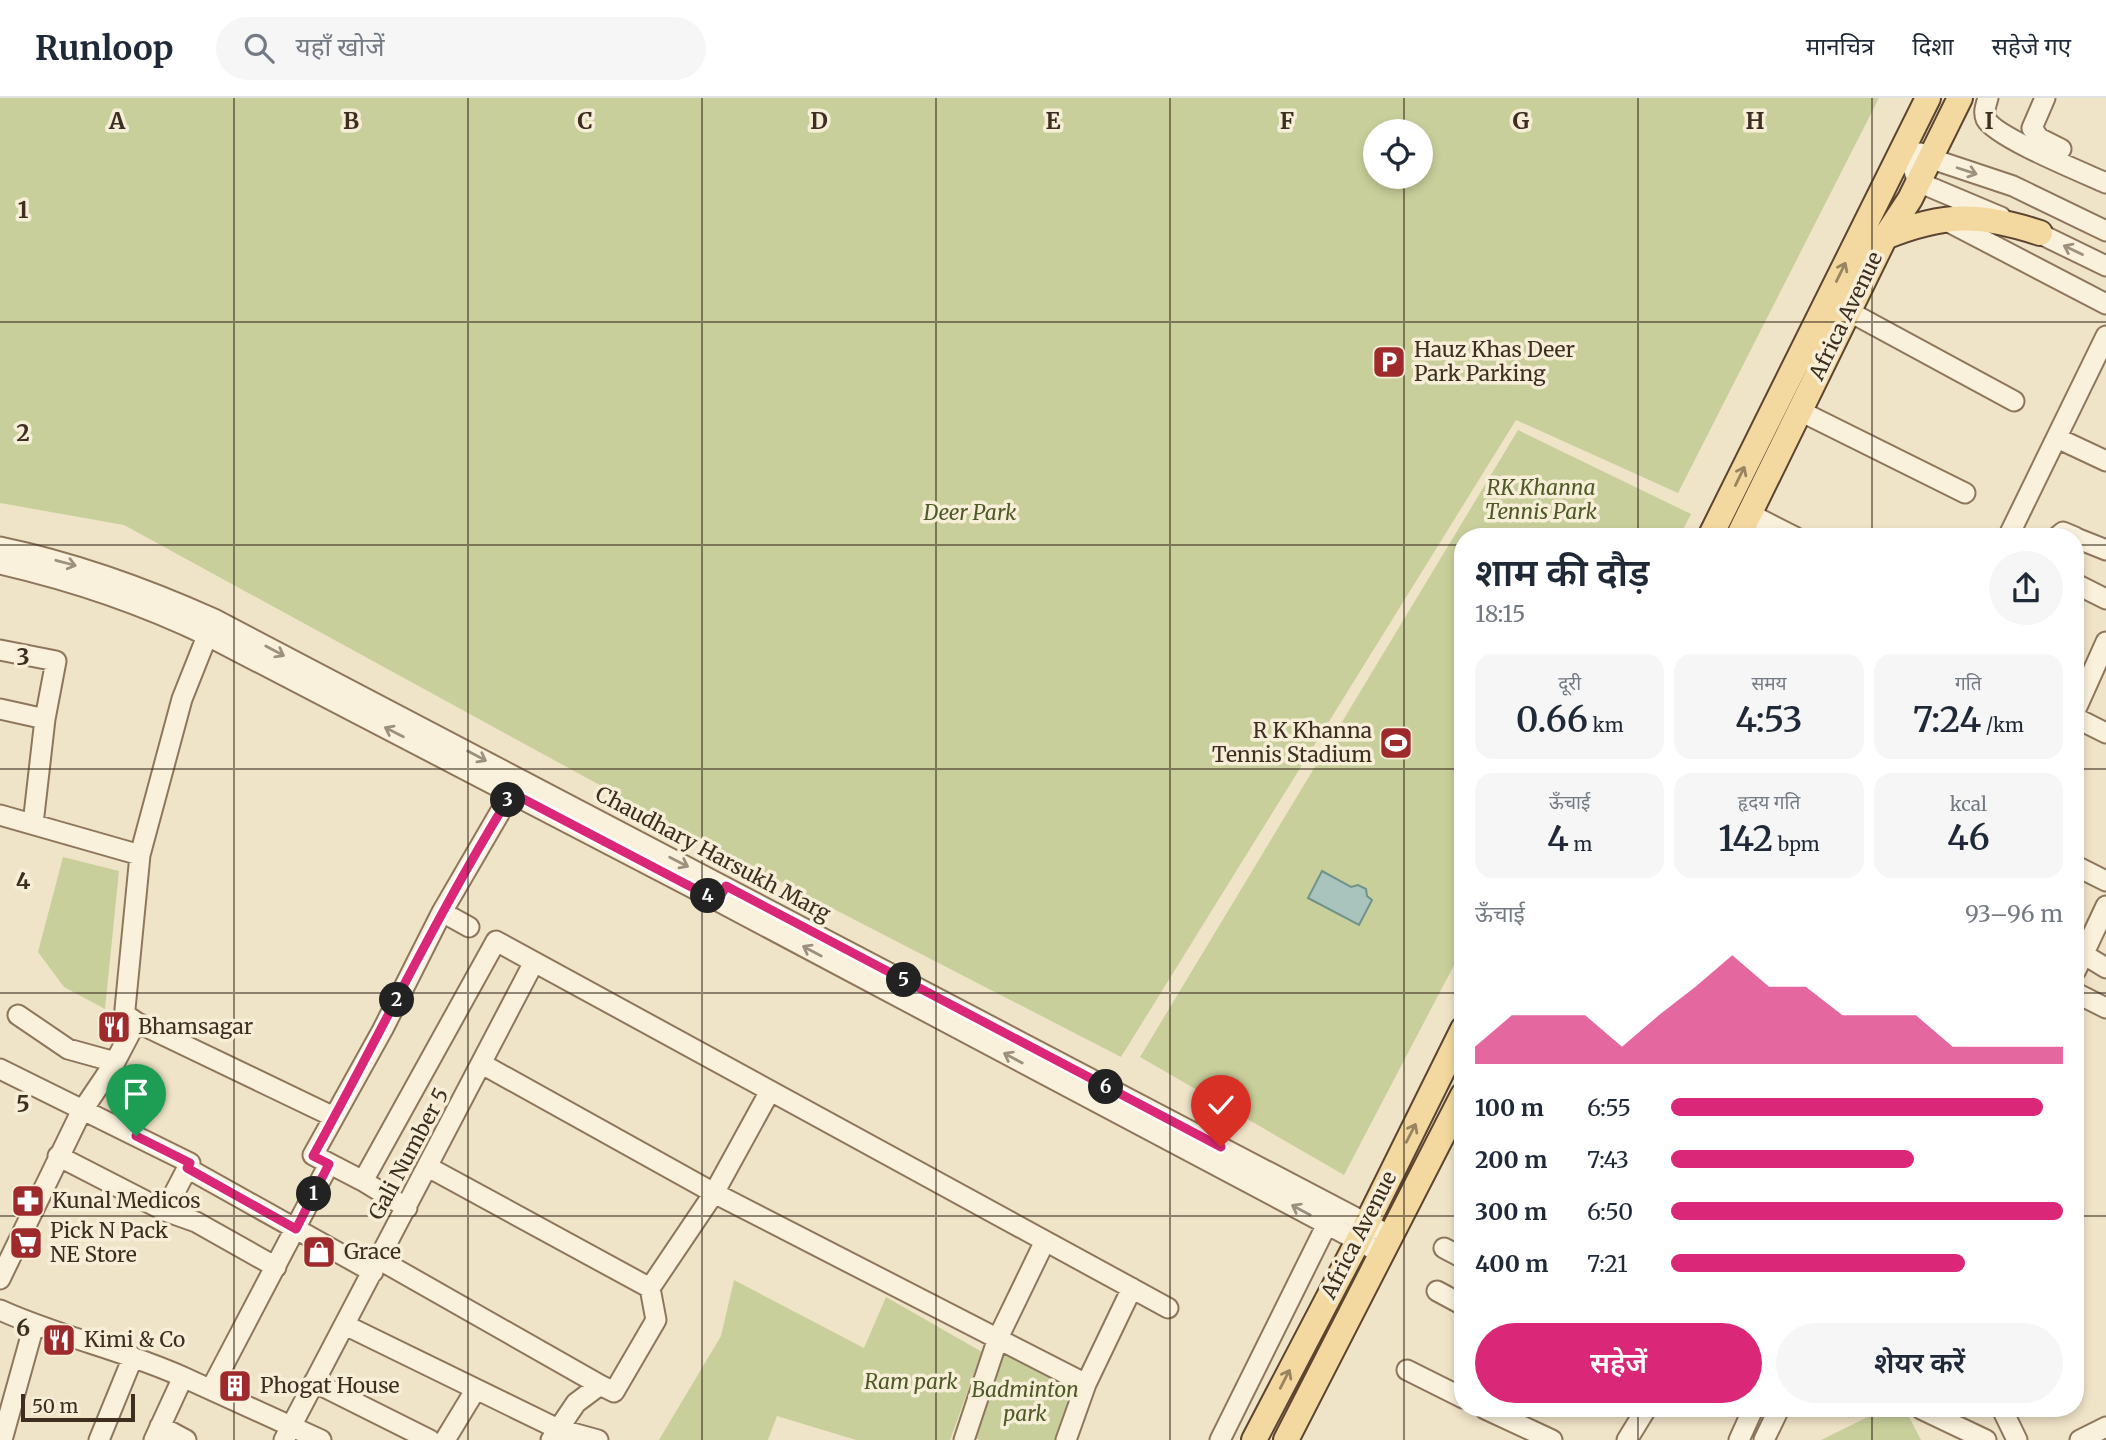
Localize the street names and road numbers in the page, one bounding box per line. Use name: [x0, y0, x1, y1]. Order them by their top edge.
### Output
street label: Africa Avenue: [1802, 247, 1888, 385]
street label: Chaudhary Harsukh Marg: [591, 780, 836, 927]
street label: Gali Number 5: [363, 1083, 455, 1224]
street label: Africa Avenue: [1314, 1166, 1402, 1304]

